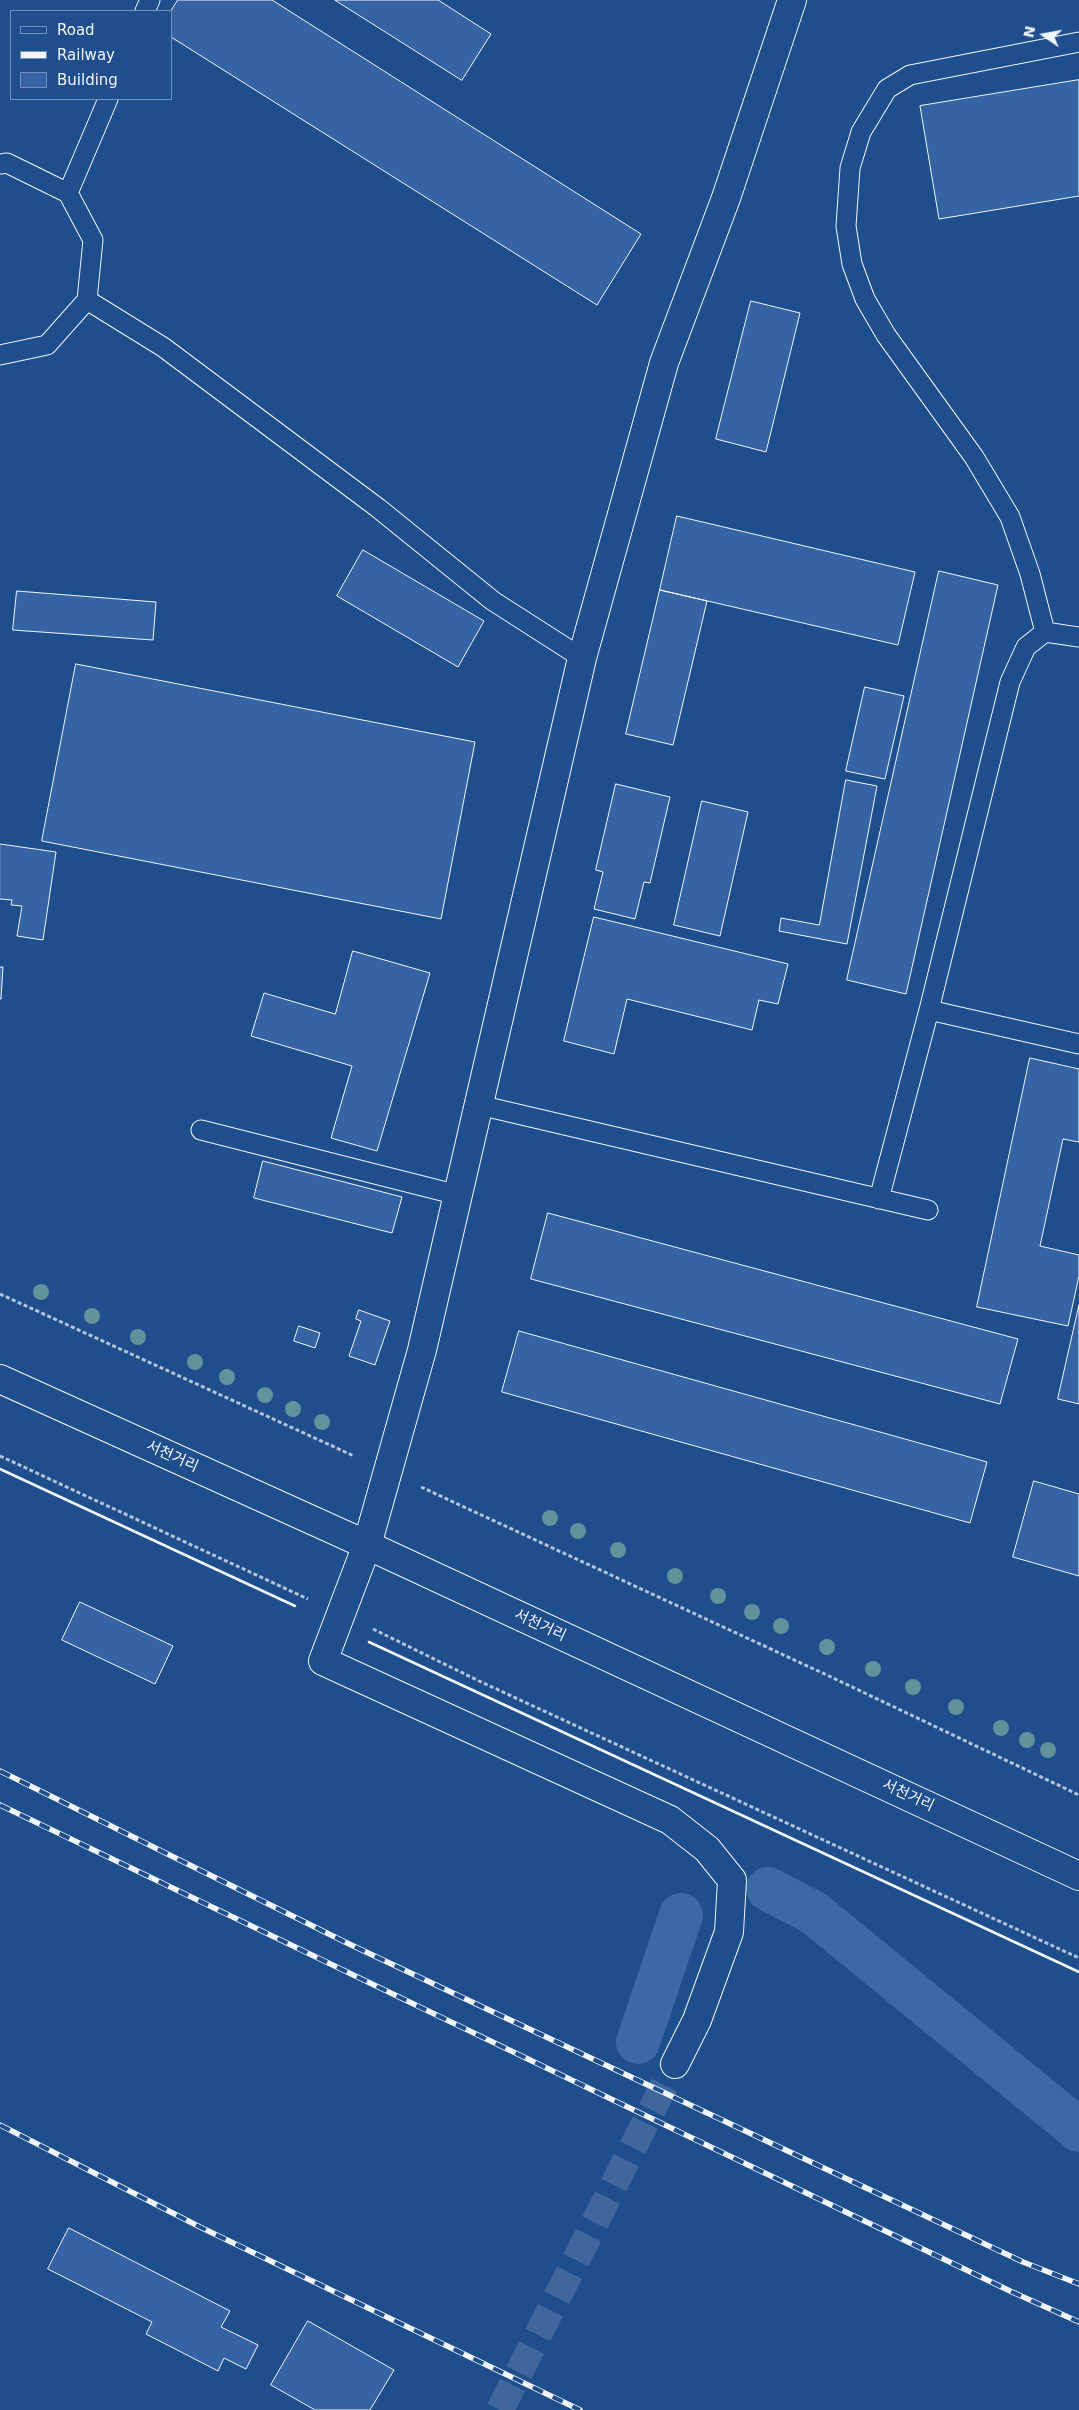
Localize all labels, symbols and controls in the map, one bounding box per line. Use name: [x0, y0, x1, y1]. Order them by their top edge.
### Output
legend: [10, 10, 172, 100]
north arrow: [1019, 10, 1069, 60]
text: Road: [57, 21, 95, 39]
text: N: [1020, 24, 1038, 39]
text: Railway: [57, 46, 115, 64]
text: Building: [57, 71, 118, 89]
street label: 서천거리: [143, 1438, 201, 1476]
street label: 서천거리: [511, 1606, 569, 1646]
street label: 서천거리: [879, 1776, 937, 1816]

